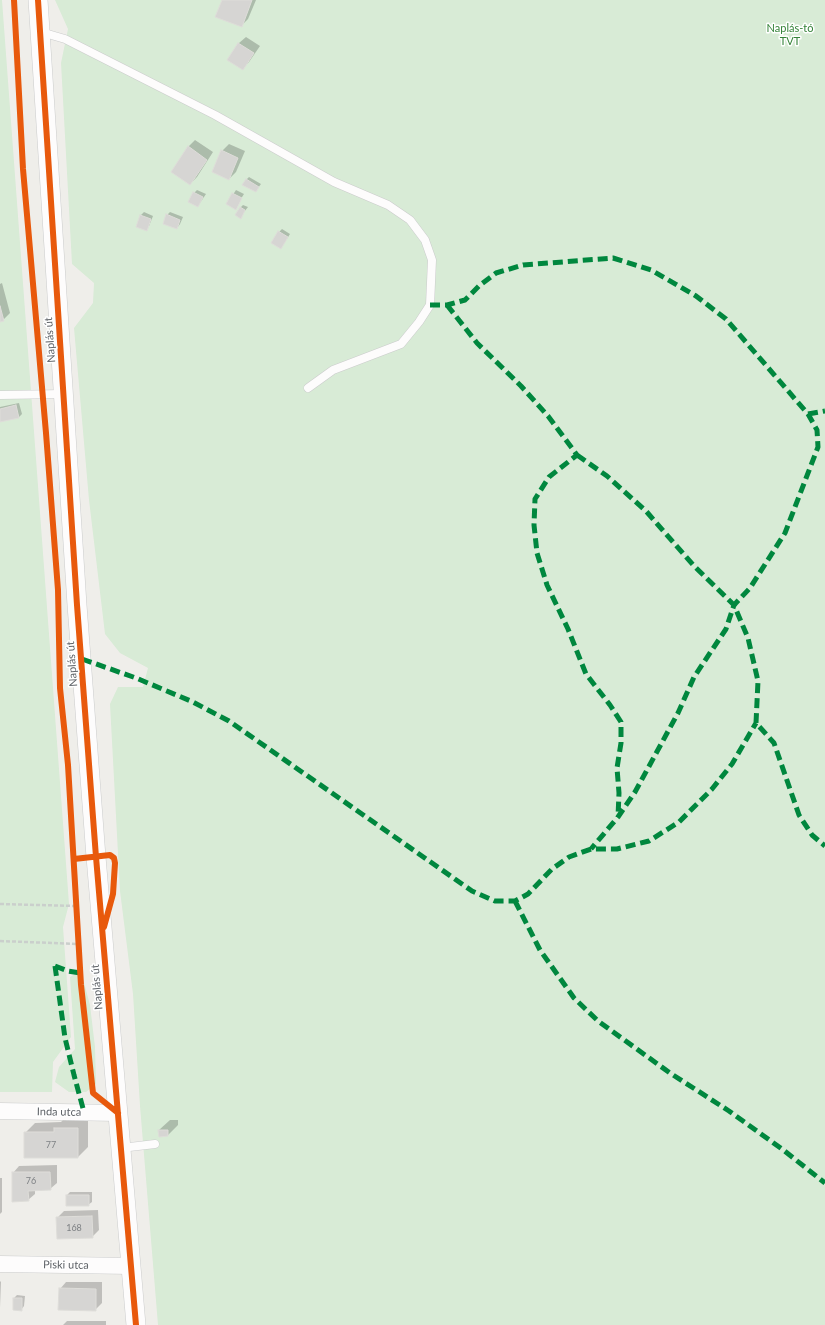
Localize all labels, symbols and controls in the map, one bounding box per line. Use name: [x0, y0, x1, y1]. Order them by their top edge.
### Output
park label: Naplás-tó TVT: [767, 21, 813, 47]
street label: Naplás út: [42, 317, 58, 363]
street label: Naplás út: [64, 641, 80, 687]
street label: Naplás út: [88, 964, 106, 1010]
street label: Inda utca: [37, 1105, 81, 1119]
house number: 77: [46, 1140, 56, 1150]
house number: 76: [26, 1176, 36, 1186]
house number: 168: [66, 1223, 82, 1233]
street label: Piski utca: [43, 1258, 89, 1272]

